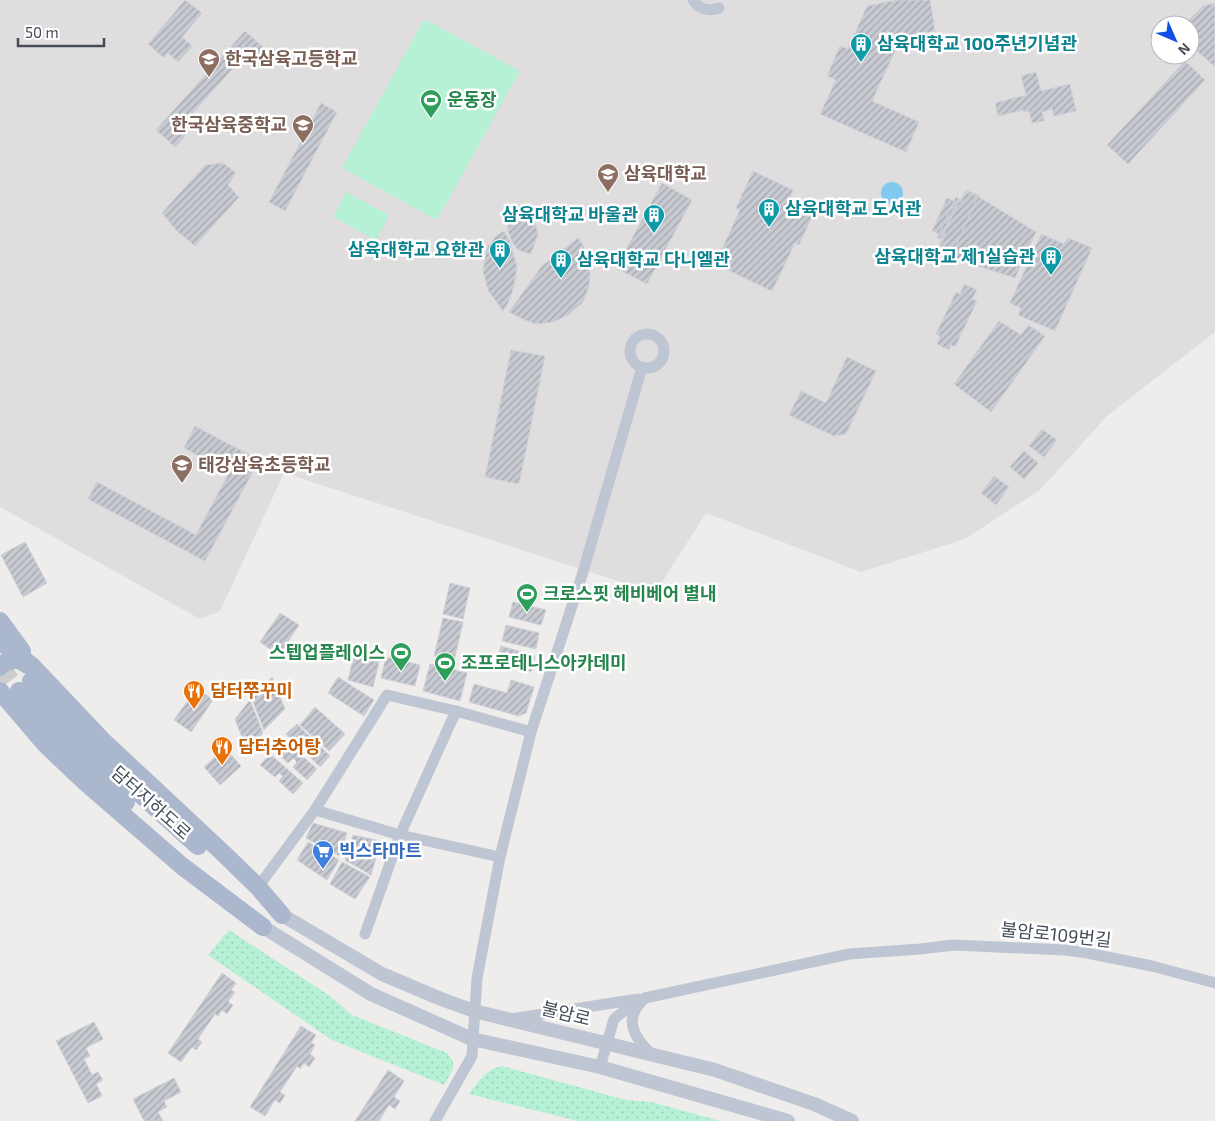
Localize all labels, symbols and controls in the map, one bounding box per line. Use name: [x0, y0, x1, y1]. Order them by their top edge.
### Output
scale bar: [18, 15, 104, 47]
north arrow: [1150, 15, 1200, 65]
text: 50 m: [25, 23, 59, 41]
building icon: 삼육대학교 100주년기념관: [849, 32, 873, 63]
place label: 삼육대학교 100주년기념관: [877, 32, 1077, 54]
text: N: [1175, 40, 1194, 59]
school or university icon: 한국삼육고등학교: [197, 47, 221, 78]
place label: 한국삼육고등학교: [225, 47, 357, 69]
sports icon: 운동장: [419, 88, 443, 119]
place label: 운동장: [447, 88, 497, 110]
place label: 한국삼육중학교: [171, 113, 287, 135]
school or university icon: 한국삼육중학교: [291, 113, 315, 144]
school or university icon: 삼육대학교: [596, 162, 620, 193]
place label: 삼육대학교: [624, 162, 707, 184]
building icon: 삼육대학교 도서관: [757, 197, 781, 228]
place label: 삼육대학교 도서관: [785, 197, 922, 219]
place label: 삼육대학교 바울관: [502, 203, 638, 225]
building icon: 삼육대학교 바울관: [642, 203, 666, 234]
place label: 삼육대학교 요한관: [348, 238, 484, 260]
building icon: 삼육대학교 요한관: [488, 238, 512, 269]
place label: 삼육대학교 제1실습관: [874, 245, 1035, 267]
building icon: 삼육대학교 제1실습관: [1039, 245, 1063, 276]
building icon: 삼육대학교 다니엘관: [549, 248, 573, 279]
place label: 삼육대학교 다니엘관: [577, 248, 730, 270]
school or university icon: 태강삼육초등학교: [170, 453, 194, 484]
place label: 태강삼육초등학교: [198, 453, 330, 475]
sports icon: 크로스핏 헤비베어 별내: [515, 582, 539, 613]
place label: 크로스핏 헤비베어 별내: [543, 582, 716, 604]
place label: 스텝업플레이스: [269, 641, 385, 663]
sports icon: 스텝업플레이스: [389, 641, 413, 672]
sports icon: 조프로테니스아카데미: [433, 651, 457, 682]
place label: 조프로테니스아카데미: [461, 651, 627, 673]
restaurant icon: 담터쭈꾸미: [182, 679, 206, 710]
place label: 담터쭈꾸미: [210, 679, 293, 701]
restaurant icon: 담터추어탕: [210, 735, 234, 766]
place label: 담터추어탕: [238, 735, 321, 757]
street label: 담터지하도로: [107, 761, 196, 844]
supermarket icon: 빅스타마트: [311, 839, 335, 870]
place label: 빅스타마트: [339, 839, 422, 861]
street label: 불암로109번길: [1000, 917, 1113, 951]
street label: 불암로: [539, 996, 593, 1030]

